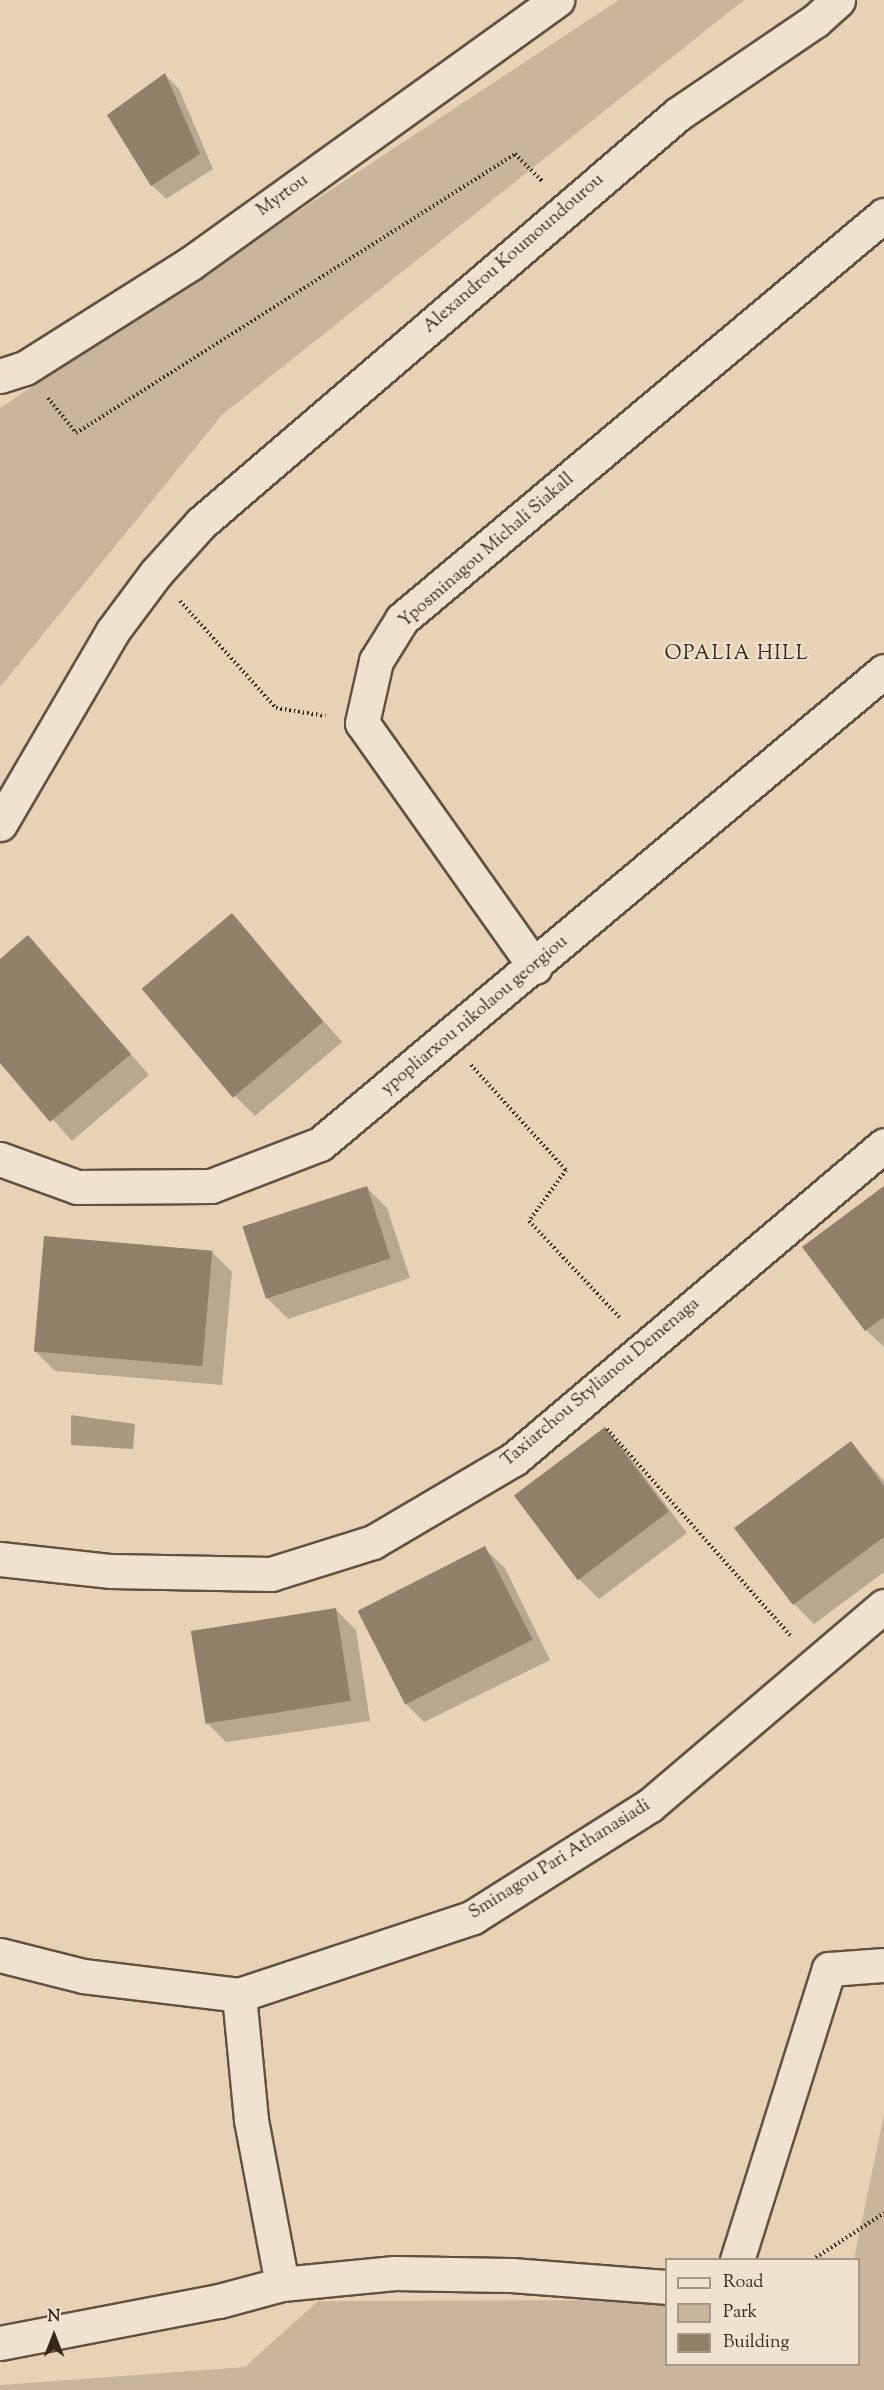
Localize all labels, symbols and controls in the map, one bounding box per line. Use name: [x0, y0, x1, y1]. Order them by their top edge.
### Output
street label: Myrtou: [253, 170, 313, 222]
street label: Alexandrou Koumoundourou: [419, 170, 609, 338]
street label: Yposminagou Michali Siakall: [395, 469, 579, 633]
district label: OPALIA HILL: [665, 642, 809, 666]
street label: ypopliarxou nikolaou georgiou: [377, 932, 573, 1100]
street label: Taxiarchou Stylianou Demenaga: [498, 1294, 704, 1472]
street label: Sminagou Pari Athanasiadi: [465, 1795, 655, 1925]
legend: [665, 2258, 860, 2366]
text: Road: [723, 2270, 763, 2296]
text: Park: [723, 2300, 757, 2326]
north arrow: [24, 2306, 84, 2366]
text: N: [48, 2306, 60, 2329]
text: Building: [723, 2330, 789, 2356]

